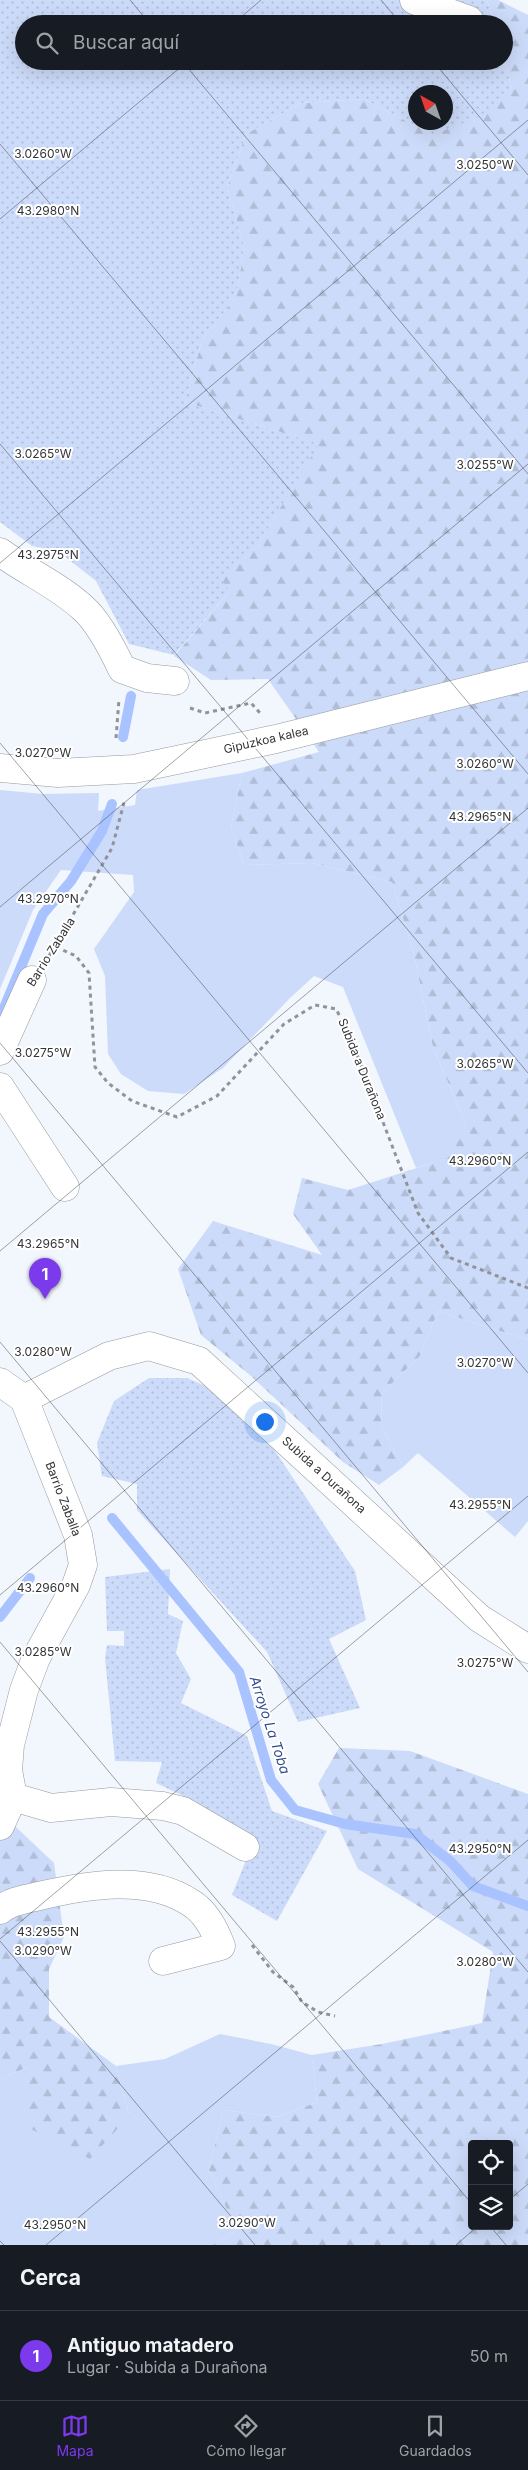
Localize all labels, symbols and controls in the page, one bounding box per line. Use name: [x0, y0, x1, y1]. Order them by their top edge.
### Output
search box: [15, 15, 513, 70]
icon: search: [33, 29, 61, 57]
text: Buscar aquí: [73, 31, 179, 54]
north arrow: [408, 85, 453, 130]
text: 3.0260°W: [14, 146, 72, 161]
text: 3.0250°W: [456, 157, 514, 172]
text: 43.2980°N: [17, 203, 79, 218]
text: 3.0265°W: [14, 446, 72, 461]
text: 3.0255°W: [456, 457, 514, 472]
text: 43.2975°N: [17, 547, 79, 562]
street label: Gipuzkoa kalea: [222, 722, 310, 757]
text: 3.0270°W: [15, 745, 71, 760]
text: 3.0260°W: [456, 756, 514, 771]
text: 43.2965°N: [449, 809, 511, 824]
text: 43.2970°N: [17, 891, 79, 906]
street label: Barrio Zaballa: [23, 914, 78, 989]
street label: Subida a Durañona: [335, 1016, 390, 1122]
text: 3.0275°W: [15, 1045, 71, 1060]
text: 3.0265°W: [456, 1056, 514, 1071]
text: 43.2960°N: [449, 1153, 511, 1168]
text: 43.2965°N: [17, 1236, 79, 1251]
pin: 1: [29, 1258, 61, 1299]
text: 3.0280°W: [14, 1344, 72, 1359]
text: 3.0270°W: [457, 1355, 513, 1370]
your location: [252, 1409, 278, 1435]
street label: Subida a Durañona: [279, 1433, 369, 1516]
street label: Barrio Zaballa: [42, 1459, 85, 1538]
text: 43.2955°N: [449, 1497, 511, 1512]
text: 43.2960°N: [17, 1580, 79, 1595]
text: 3.0285°W: [14, 1644, 72, 1659]
text: 3.0275°W: [457, 1655, 513, 1670]
water label: Arroyo La Toba: [246, 1673, 294, 1776]
text: 43.2950°N: [449, 1841, 511, 1856]
text: 43.2955°N: [17, 1924, 79, 1939]
text: 3.0290°W: [14, 1943, 72, 1958]
text: 3.0280°W: [456, 1954, 514, 1969]
map controls: [468, 2140, 513, 2230]
button: locate: [468, 2140, 513, 2185]
button: layers: [468, 2185, 513, 2230]
text: 3.0290°W: [218, 2215, 276, 2230]
text: 43.2950°N: [24, 2217, 86, 2232]
text: Cerca: [20, 2265, 81, 2290]
text: Antiguo matadero: [67, 2334, 234, 2357]
text: 1: [33, 2346, 39, 2366]
text: 50 m: [470, 2346, 508, 2366]
text: Lugar · Subida a Durañona: [67, 2357, 268, 2377]
tab: Mapa: [56, 2412, 94, 2459]
tab: Cómo llegar: [206, 2412, 286, 2459]
tab: Guardados: [399, 2412, 472, 2459]

